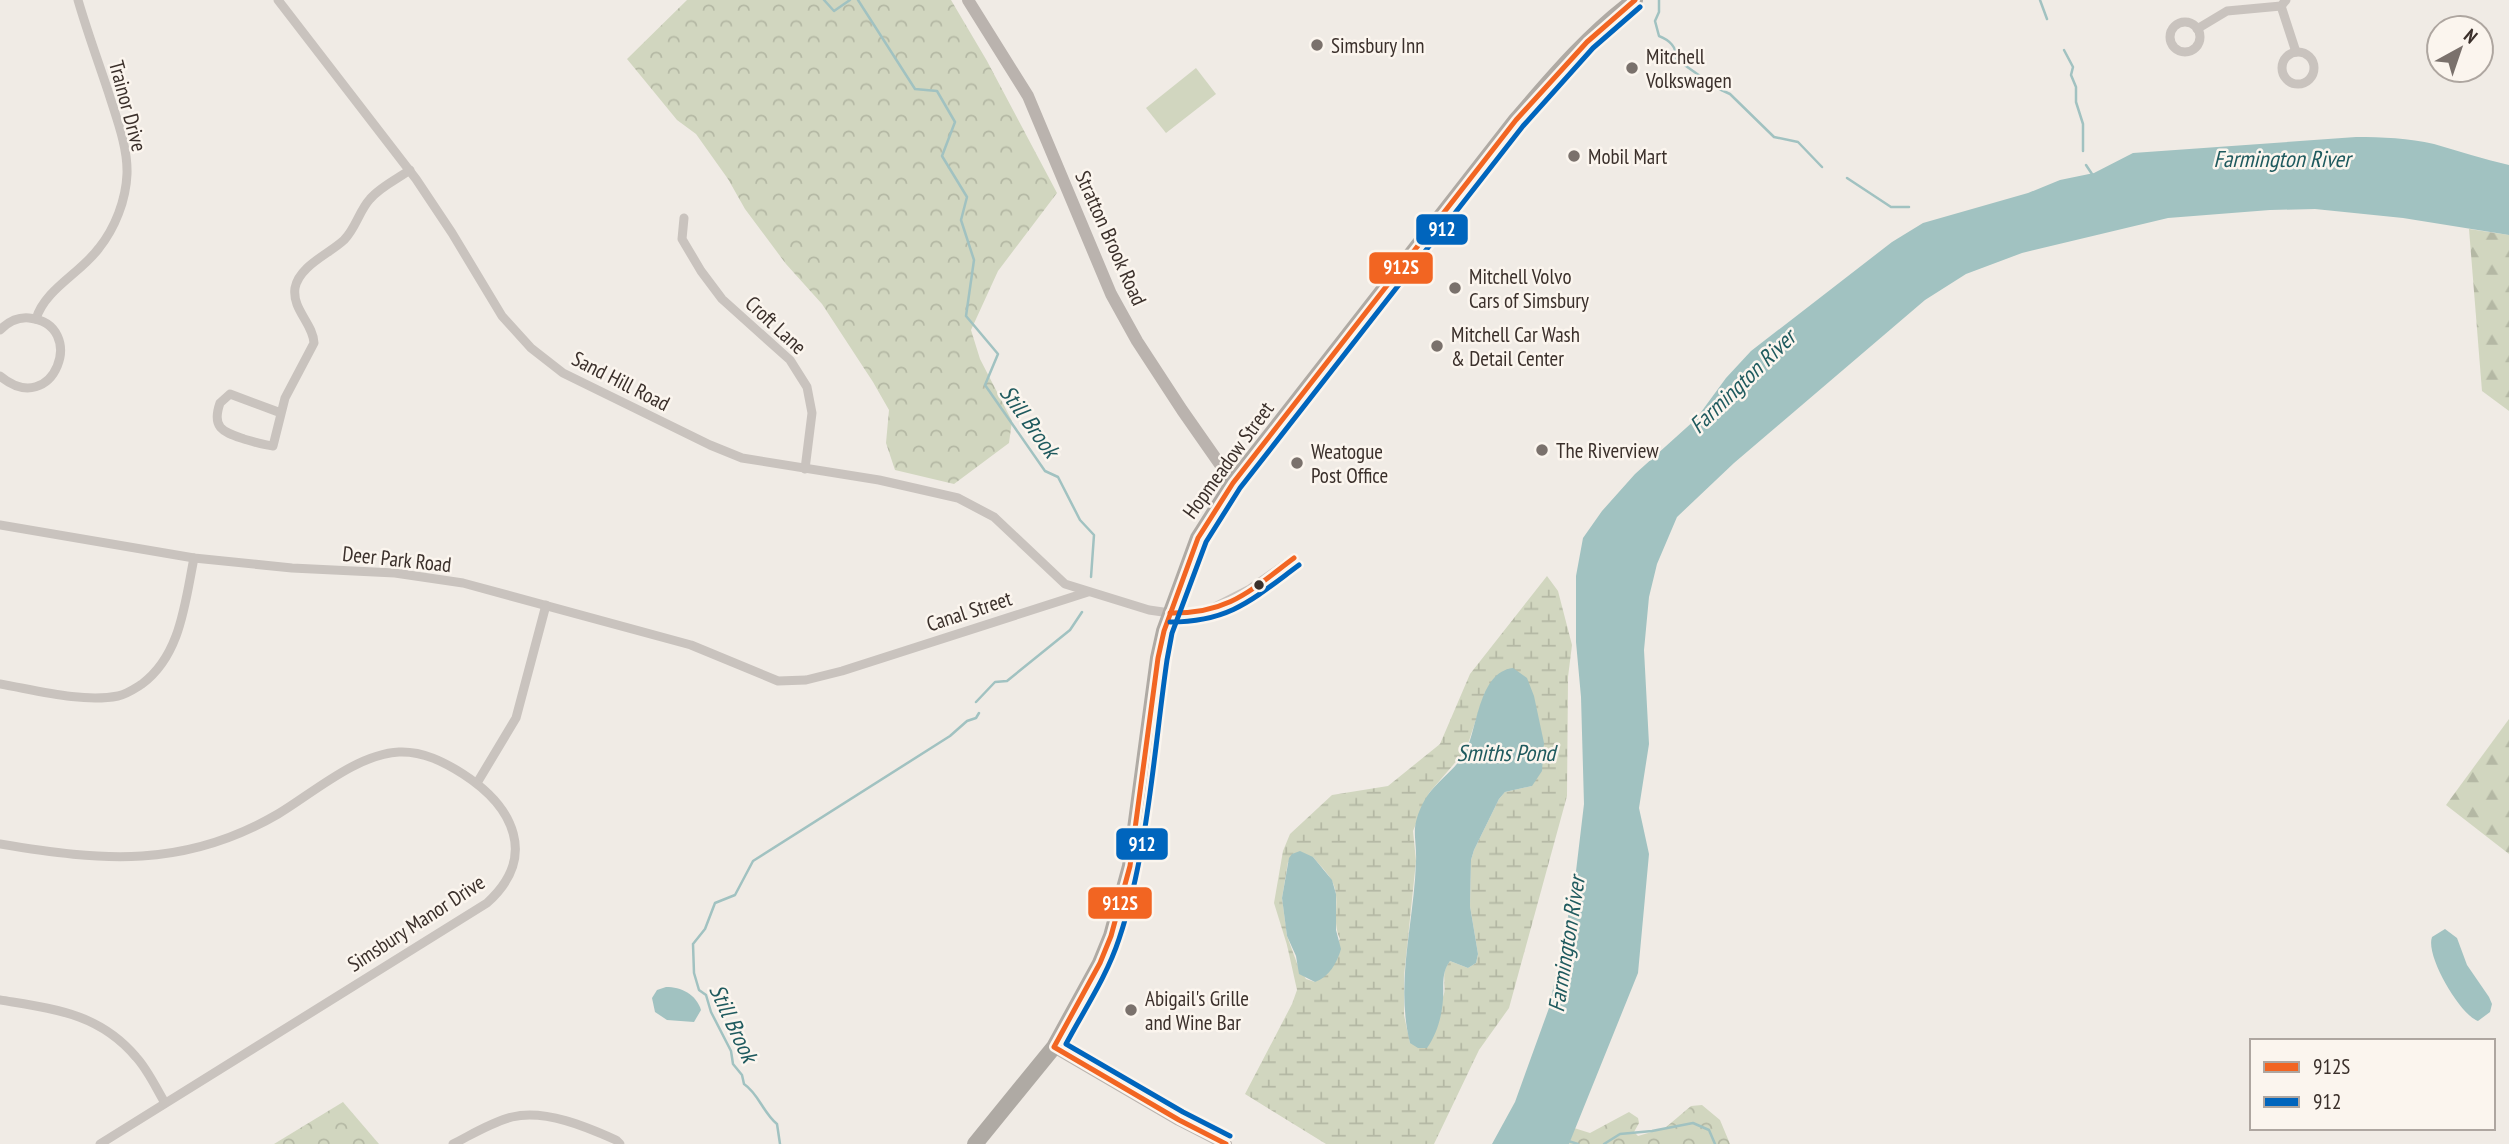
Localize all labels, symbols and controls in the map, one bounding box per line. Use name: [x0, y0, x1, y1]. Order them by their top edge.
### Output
north arrow: [2425, 14, 2495, 84]
text: N: [2459, 23, 2483, 48]
place label: Simsbury Inn: [1331, 32, 1424, 59]
marker: Simsbury Inn: [1309, 37, 1325, 53]
place label: Mitchell Volkswagen: [1645, 43, 1732, 94]
street label: Trainor Drive: [103, 58, 153, 154]
marker: Mitchell Volkswagen: [1624, 60, 1640, 76]
place label: Mobil Mart: [1588, 143, 1667, 170]
water label: Farmington River: [2214, 144, 2354, 173]
marker: Mobil Mart: [1566, 148, 1582, 164]
street label: Stratton Brook Road: [1069, 166, 1153, 310]
line badge: 912: [1415, 213, 1469, 246]
text: 912: [1428, 217, 1456, 241]
line badge: 912S: [1368, 251, 1434, 285]
text: 912S: [1383, 255, 1419, 279]
place label: Mitchell Volvo Cars of Simsbury: [1469, 263, 1589, 314]
marker: Mitchell Volvo Cars of Simsbury: [1447, 280, 1463, 296]
street label: Croft Lane: [740, 290, 812, 360]
water label: Farmington River: [1683, 320, 1804, 439]
place label: Mitchell Car Wash & Detail Center: [1451, 321, 1580, 372]
marker: Mitchell Car Wash & Detail Center: [1429, 338, 1445, 354]
street label: Sand Hill Road: [568, 345, 674, 417]
water label: Still Brook: [994, 379, 1068, 465]
street label: Hopmeadow Street: [1176, 396, 1280, 524]
place label: The Riverview: [1556, 437, 1659, 464]
place label: Weatogue Post Office: [1311, 438, 1388, 489]
marker: The Riverview: [1534, 442, 1550, 458]
marker: Weatogue Post Office: [1289, 455, 1305, 471]
street label: Deer Park Road: [341, 540, 453, 578]
unlabelled marker: [1252, 578, 1266, 592]
street label: Canal Street: [923, 584, 1015, 637]
water label: Smiths Pond: [1457, 738, 1558, 767]
line badge: 912: [1115, 827, 1169, 861]
text: 912: [1128, 832, 1156, 856]
street label: Simsbury Manor Drive: [342, 869, 490, 977]
water label: Farmington River: [1541, 871, 1592, 1014]
line badge: 912S: [1087, 886, 1153, 920]
text: 912S: [1102, 891, 1138, 915]
water label: Still Brook: [703, 979, 766, 1069]
place label: Abigail's Grille and Wine Bar: [1145, 985, 1249, 1036]
marker: Abigail's Grille and Wine Bar: [1123, 1002, 1139, 1018]
legend: [2250, 1039, 2495, 1130]
text: 912S: [2313, 1053, 2350, 1080]
text: 912: [2313, 1088, 2341, 1115]

